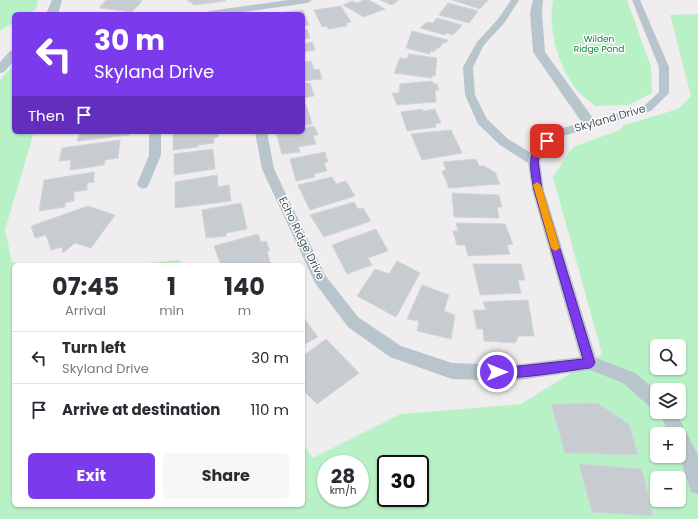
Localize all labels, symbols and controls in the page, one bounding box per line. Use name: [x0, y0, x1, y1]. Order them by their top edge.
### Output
text: 30 m: [94, 21, 165, 60]
icon: left: [28, 28, 80, 80]
park label: Wilden Ridge Pond: [574, 33, 624, 55]
text: Skyland Drive: [94, 59, 214, 84]
street label: Skyland Drive: [572, 100, 648, 136]
icon: arrive: [73, 104, 95, 126]
text: Then: [28, 105, 65, 126]
pin: [530, 124, 564, 158]
icon: arrive: [536, 130, 558, 152]
street label: Echo Ridge Drive: [275, 194, 329, 283]
text: 07:45: [52, 270, 119, 303]
text: 1: [167, 270, 176, 303]
text: 140: [224, 270, 265, 303]
text: Arrival: [65, 301, 106, 320]
text: min: [159, 301, 184, 320]
text: m: [238, 301, 251, 320]
text: Turn left: [62, 337, 126, 358]
map controls: [650, 339, 686, 507]
button: search: [650, 339, 686, 375]
icon: left: [28, 347, 50, 369]
text: 30 m: [251, 347, 289, 368]
position arrow: [476, 351, 518, 393]
text: Skyland Drive: [62, 359, 149, 378]
button: layers: [650, 383, 686, 419]
icon: arrive: [28, 399, 50, 421]
text: Arrive at destination: [62, 399, 220, 420]
text: 110 m: [251, 399, 289, 420]
button: +: [650, 427, 686, 463]
button: Exit: [28, 453, 155, 499]
button: Share: [163, 453, 289, 499]
speed limit sign: 30: [377, 455, 429, 507]
text: 28: [331, 462, 355, 490]
button: −: [650, 471, 686, 507]
text: km/h: [330, 483, 356, 498]

